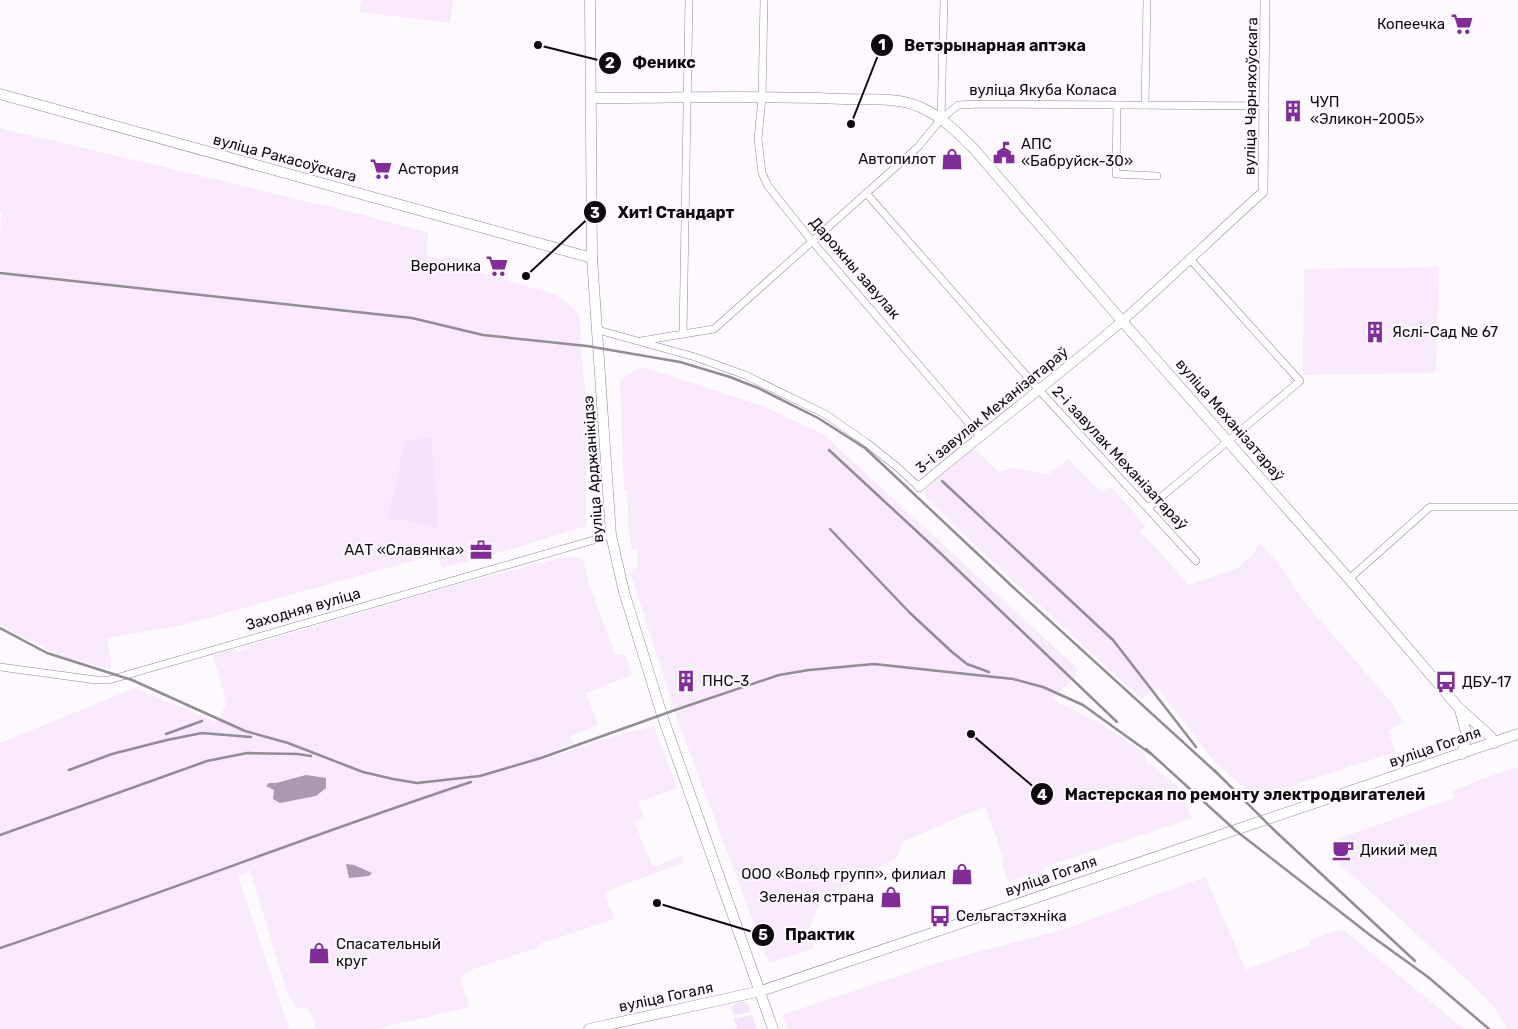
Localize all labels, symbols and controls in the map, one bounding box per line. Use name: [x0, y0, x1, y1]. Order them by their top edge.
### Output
supermarket icon: Копеечка: [1449, 11, 1475, 37]
place label: Копеечка: [1377, 15, 1445, 33]
street label: вуліца Чарняхоўскага: [1241, 17, 1261, 175]
callout: Ветэрынарная аптэка: [870, 30, 1096, 61]
text: 1: [878, 36, 886, 54]
text: Ветэрынарная аптэка: [904, 36, 1086, 55]
callout: Феникс: [598, 47, 706, 78]
text: Феникс: [632, 53, 696, 72]
text: 2: [605, 54, 615, 72]
street label: вуліца Якуба Коласа: [969, 81, 1117, 99]
place label: ЧУП «Эликон-2005»: [1310, 93, 1424, 128]
building icon: ЧУП «Эликон-2005»: [1280, 98, 1306, 124]
street label: вуліца Ракасоўскага: [211, 130, 359, 186]
place label: АПС «Бабруйск-30»: [1021, 135, 1133, 170]
public building icon: АПС «Бабруйск-30»: [991, 140, 1017, 166]
shop icon: Автопилот: [939, 146, 965, 172]
place label: Автопилот: [858, 150, 936, 168]
supermarket icon: Астория: [368, 156, 394, 182]
place label: Астория: [398, 160, 459, 178]
callout: Хит! Стандарт: [582, 197, 744, 228]
text: Хит! Стандарт: [618, 203, 734, 222]
text: 3: [590, 204, 600, 222]
street label: Дарожны завулак: [806, 213, 904, 323]
supermarket icon: Вероника: [484, 253, 510, 279]
place label: Вероника: [410, 257, 481, 275]
building icon: Яслі-Сад № 67: [1362, 319, 1388, 345]
place label: Яслі-Сад № 67: [1392, 323, 1498, 341]
street label: 3-і завулак Механізатараў: [912, 343, 1072, 477]
street label: вуліца Механізатараў: [1172, 355, 1288, 485]
street label: 2-і завулак Механізатараў: [1048, 382, 1192, 534]
street label: вуліца Арджанікідзэ: [579, 395, 607, 543]
office icon: ААТ «Славянка»: [468, 537, 494, 563]
place label: ААТ «Славянка»: [344, 541, 464, 559]
street label: Заходняя вуліца: [244, 584, 362, 634]
building icon: ПНС-3: [673, 668, 699, 694]
bus stop icon: ДБУ-17: [1433, 669, 1459, 695]
place label: ПНС-3: [702, 672, 749, 690]
place label: ДБУ-17: [1462, 673, 1511, 691]
street label: вуліца Гогаля: [1387, 723, 1483, 771]
callout: Мастерская по ремонту электродвигателей: [1029, 779, 1435, 810]
text: Мастерская по ремонту электродвигателей: [1065, 785, 1425, 804]
text: 4: [1037, 786, 1047, 804]
cafe icon: Дикий мед: [1330, 837, 1356, 863]
place label: Дикий мед: [1360, 841, 1437, 859]
street label: вуліца Гогаля: [1003, 852, 1099, 900]
shop icon: ООО «Вольф групп», филиал: [949, 861, 975, 887]
place label: ООО «Вольф групп», филиал: [741, 865, 946, 883]
shop icon: Зеленая страна: [878, 884, 904, 910]
place label: Зеленая страна: [759, 888, 874, 906]
bus stop icon: Сельгастэхніка: [927, 903, 953, 929]
place label: Сельгастэхніка: [956, 907, 1067, 925]
callout: Практик: [751, 919, 865, 950]
text: Практик: [785, 925, 855, 944]
text: 5: [758, 926, 768, 944]
place label: Спасательный круг: [336, 935, 441, 970]
shop icon: Спасательный круг: [306, 940, 332, 966]
street label: вуліца Гогаля: [617, 978, 715, 1016]

